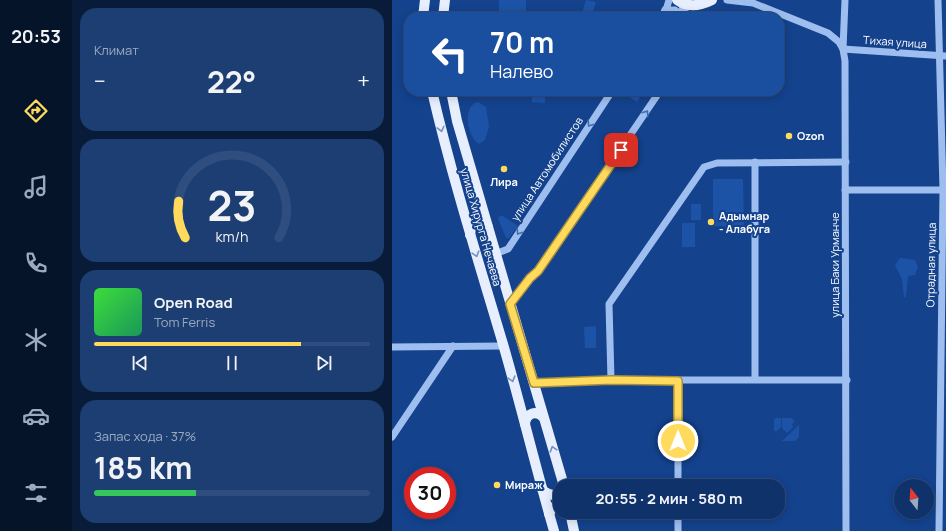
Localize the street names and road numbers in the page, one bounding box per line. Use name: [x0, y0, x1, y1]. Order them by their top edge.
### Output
street label: Тихая улица: [863, 32, 927, 51]
street label: улица Автомобилистов: [507, 114, 586, 224]
street label: улица Хирурга Нечаева: [457, 166, 506, 288]
street label: улица Баки Урманче: [827, 212, 842, 318]
street label: Отрадная улица: [922, 223, 939, 307]

